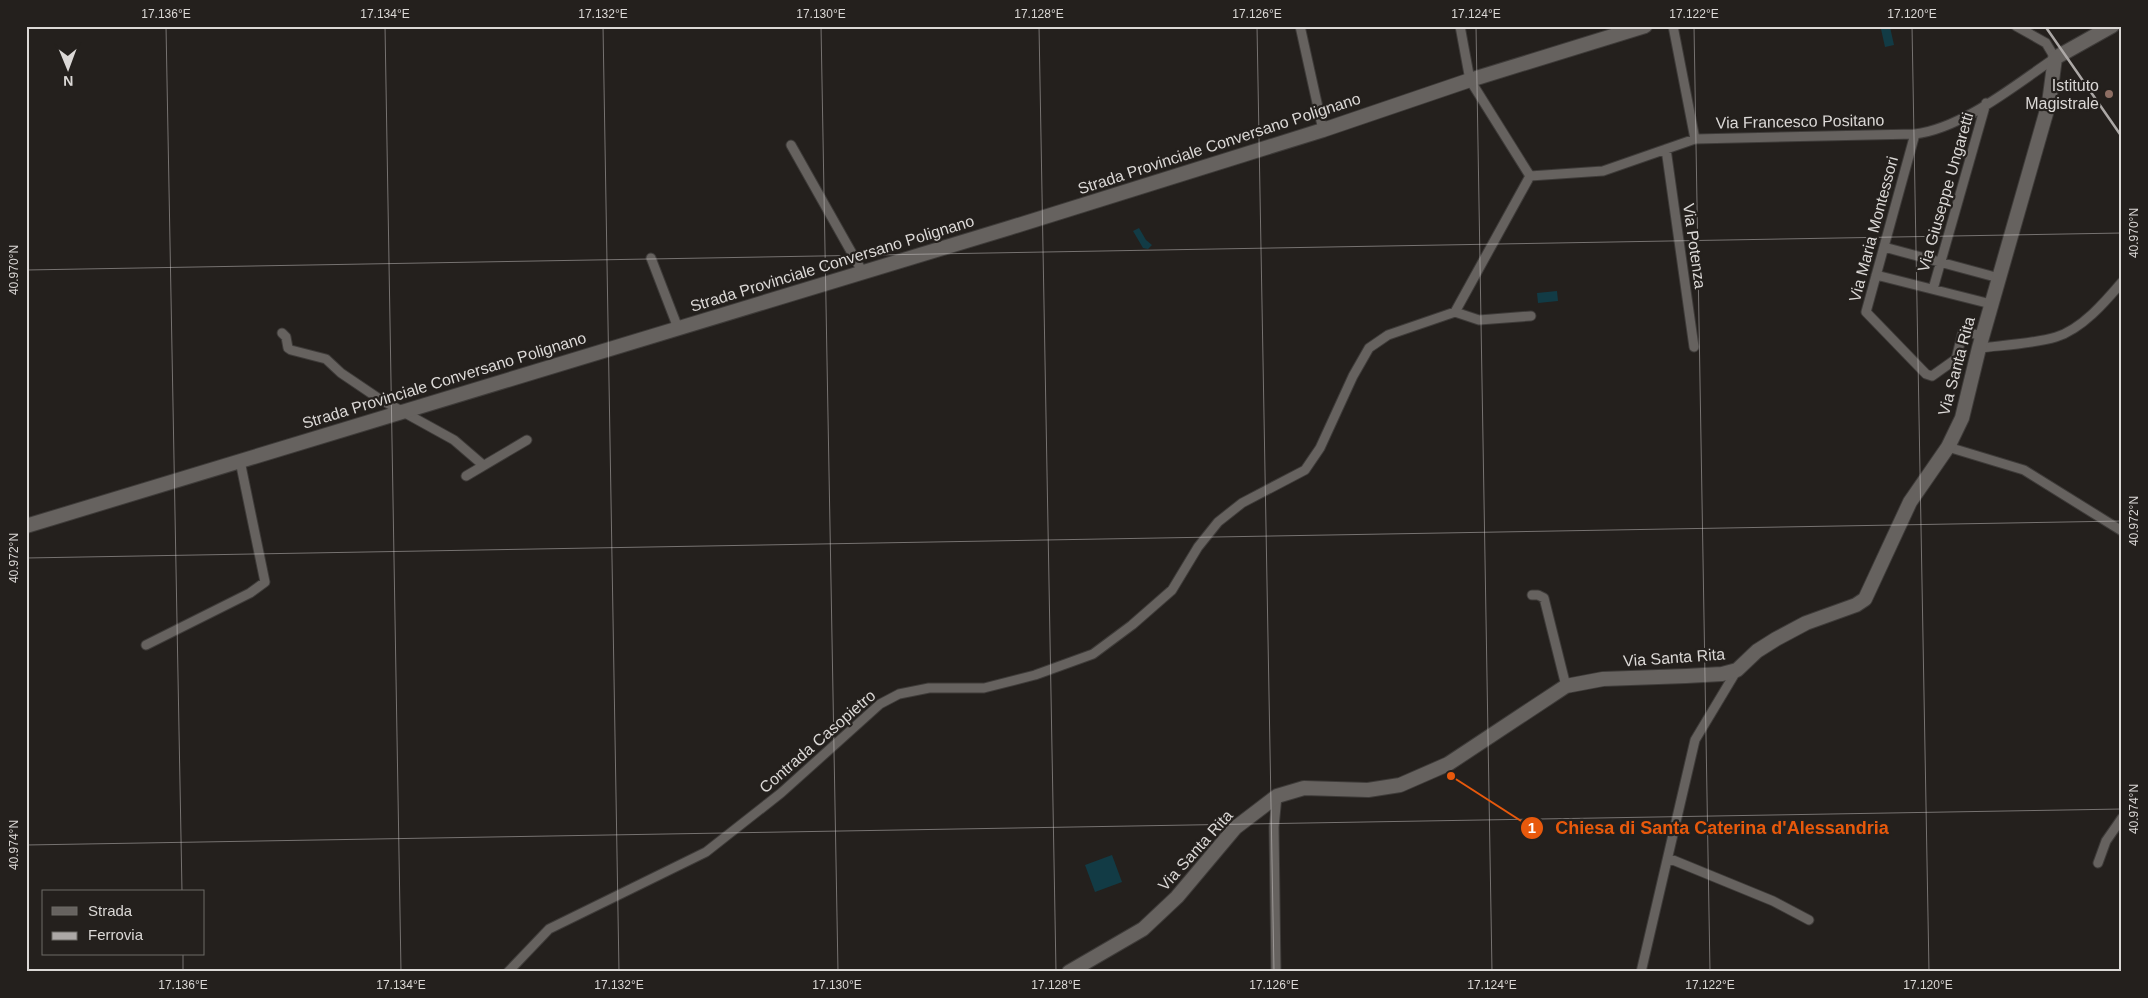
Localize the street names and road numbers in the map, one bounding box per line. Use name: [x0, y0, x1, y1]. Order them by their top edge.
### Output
street label: Strada Provinciale Conversano Polignano: [1076, 90, 1363, 197]
street label: Via Giuseppe Ungaretti: [1915, 110, 1976, 274]
street label: Via Francesco Positano: [1716, 112, 1885, 131]
street label: Via Maria Montessori: [1846, 154, 1901, 304]
street label: Via Potenza: [1680, 202, 1709, 290]
street label: Strada Provinciale Conversano Polignano: [688, 212, 976, 315]
street label: Via Santa Rita: [1935, 315, 1978, 418]
street label: Strada Provinciale Conversano Polignano: [300, 329, 588, 432]
street label: Via Santa Rita: [1623, 645, 1726, 670]
street label: Contrada Casopietro: [756, 686, 879, 796]
street label: Via Santa Rita: [1155, 807, 1236, 894]

